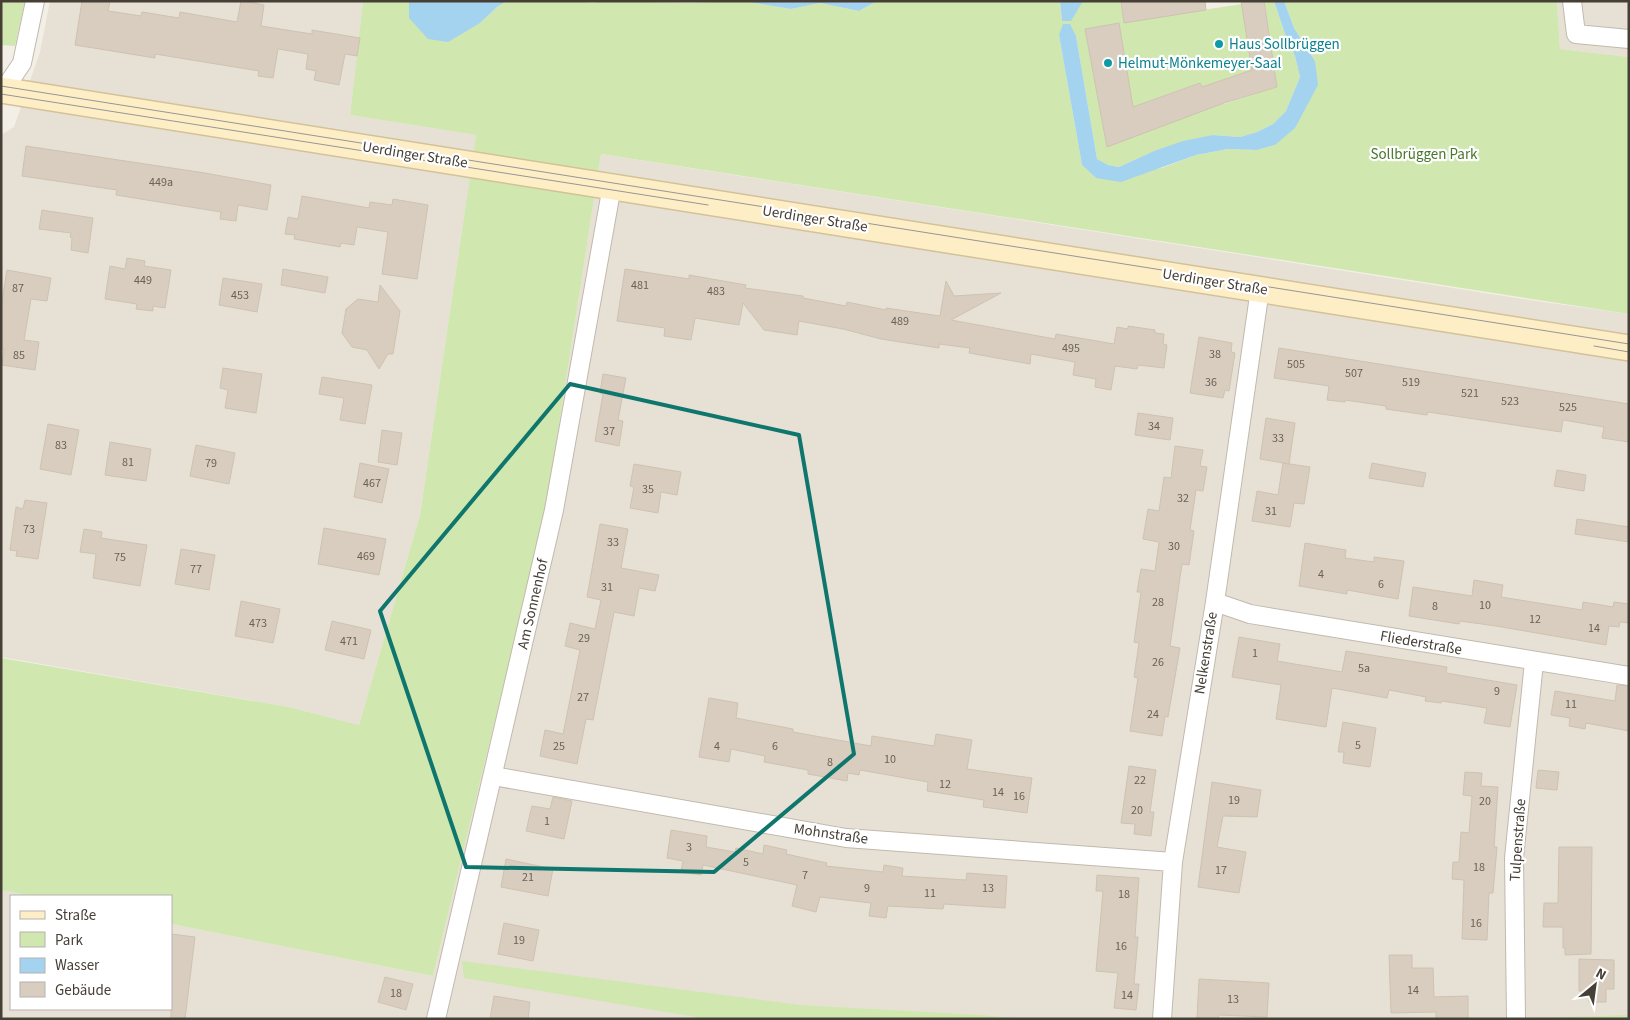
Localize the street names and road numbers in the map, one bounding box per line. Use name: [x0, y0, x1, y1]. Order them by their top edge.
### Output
street label: Uerdinger Straße: [361, 136, 469, 174]
street label: Uerdinger Straße: [761, 200, 869, 238]
street label: Uerdinger Straße: [1161, 263, 1269, 301]
street label: Am Sonnenhof: [512, 556, 554, 651]
street label: Nelkenstraße: [1189, 610, 1223, 696]
street label: Fliederstraße: [1378, 625, 1464, 661]
street label: Tulpenstraße: [1505, 798, 1531, 882]
street label: Mohnstraße: [792, 818, 870, 850]

